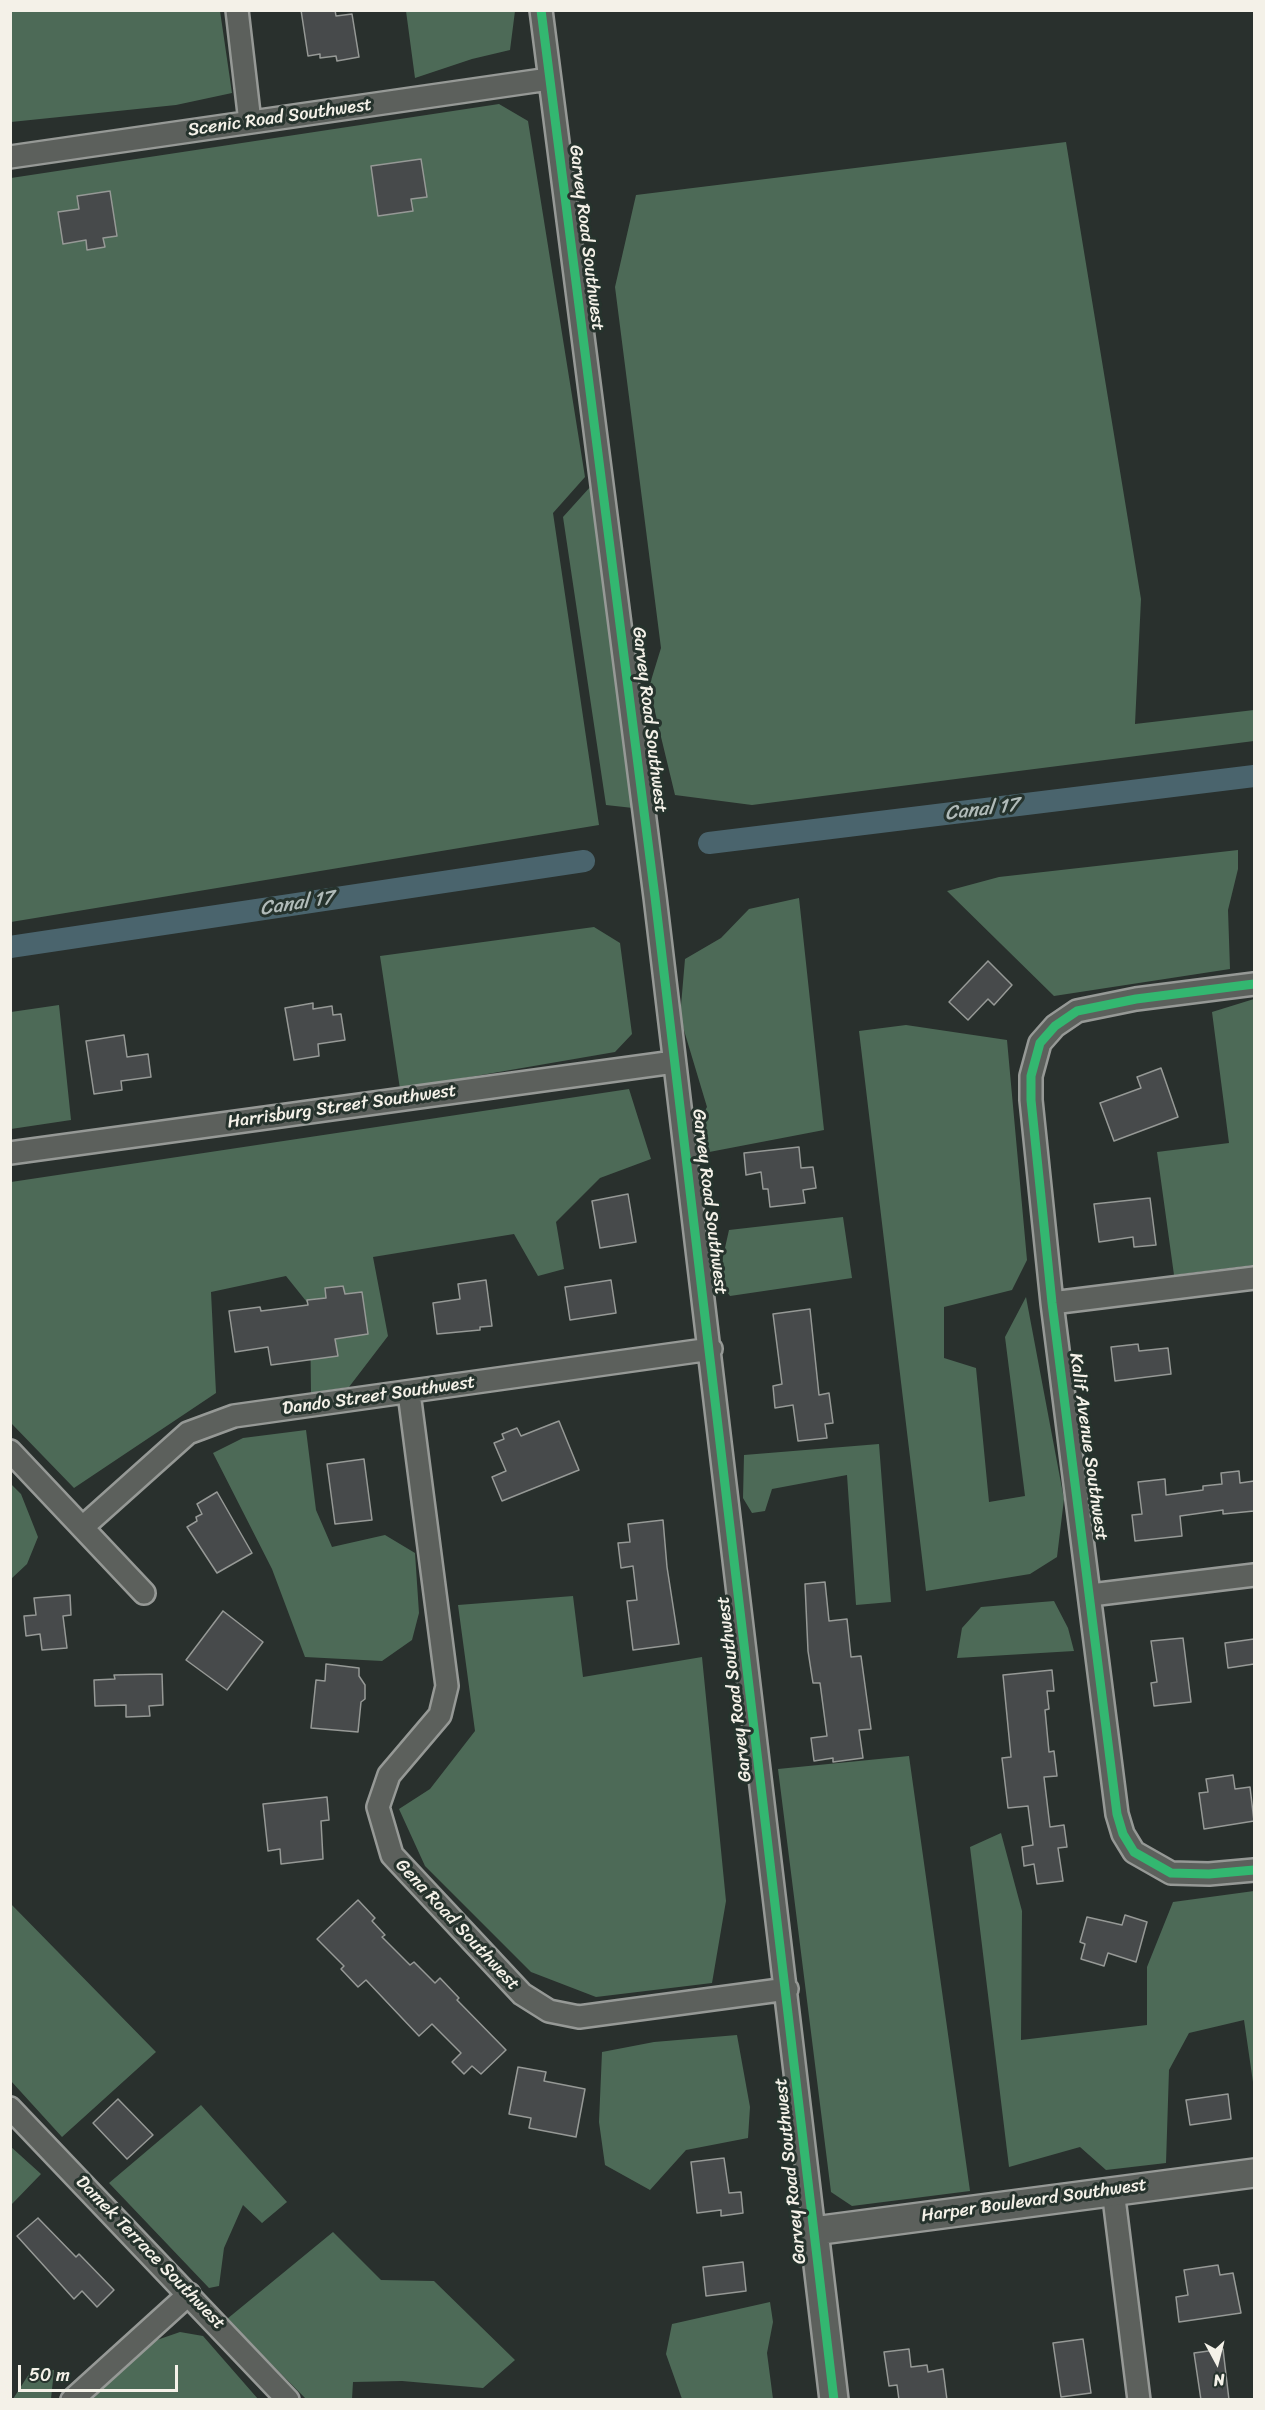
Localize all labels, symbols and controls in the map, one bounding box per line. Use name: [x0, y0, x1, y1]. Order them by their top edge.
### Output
street label: Scenic Road Southwest: [187, 94, 373, 142]
street label: Garvey Road Southwest: [564, 144, 608, 332]
street label: Garvey Road Southwest: [627, 626, 671, 814]
water label: Canal 17: [944, 794, 1020, 826]
water label: Canal 17: [258, 886, 336, 922]
street label: Harrisburg Street Southwest: [226, 1080, 458, 1134]
street label: Garvey Road Southwest: [687, 1108, 731, 1296]
street label: Kalif Avenue Southwest: [1064, 1352, 1112, 1542]
street label: Dando Street Southwest: [281, 1372, 477, 1420]
street label: Garvey Road Southwest: [713, 1595, 757, 1783]
street label: Gena Road Southwest: [391, 1855, 523, 1995]
street label: Garvey Road Southwest: [770, 2077, 812, 2265]
street label: Damek Terrace Southwest: [71, 2172, 229, 2334]
street label: Harper Boulevard Southwest: [920, 2174, 1148, 2228]
north arrow: [1187, 2332, 1247, 2392]
scale bar: [21, 2353, 182, 2391]
text: 50 m: [29, 2359, 70, 2391]
text: N: [1212, 2365, 1227, 2395]

